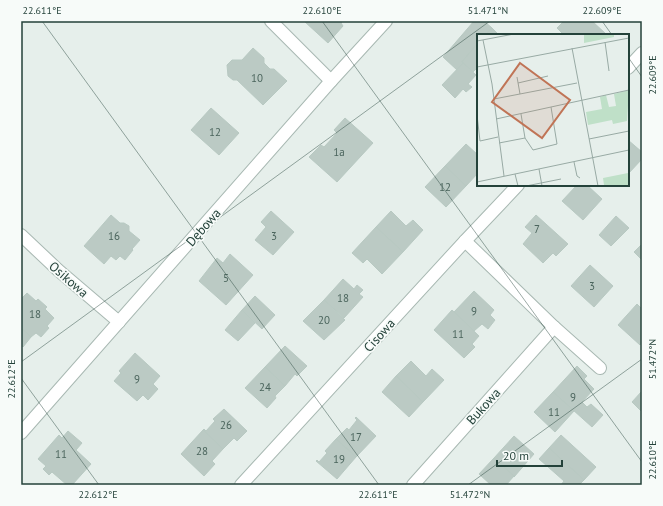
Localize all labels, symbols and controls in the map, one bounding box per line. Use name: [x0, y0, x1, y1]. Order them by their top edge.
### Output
text: 22.611°E: [23, 4, 62, 17]
text: 22.610°E: [303, 4, 342, 17]
text: 51.471°N: [468, 4, 508, 17]
text: 22.609°E: [583, 4, 622, 17]
inset map: [477, 34, 629, 186]
text: 22.609°E: [646, 56, 659, 95]
house number: 10: [251, 71, 263, 85]
house number: 12: [209, 125, 221, 139]
house number: 1a: [333, 145, 345, 159]
house number: 12: [439, 180, 451, 194]
street label: Dębowa: [182, 205, 225, 250]
house number: 7: [534, 222, 540, 236]
house number: 16: [108, 229, 120, 243]
house number: 3: [271, 229, 277, 243]
street label: Osikowa: [45, 258, 92, 301]
house number: 5: [223, 271, 229, 285]
house number: 3: [589, 279, 595, 293]
house number: 18: [337, 291, 349, 305]
house number: 9: [471, 304, 477, 318]
house number: 18: [29, 307, 41, 321]
house number: 20: [318, 313, 330, 327]
street label: Cisowa: [360, 315, 399, 356]
house number: 11: [452, 327, 464, 341]
text: 51.472°N: [646, 339, 659, 379]
text: 22.612°E: [5, 360, 18, 399]
house number: 9: [134, 372, 140, 386]
house number: 24: [259, 380, 271, 394]
street label: Bukowa: [463, 384, 504, 428]
house number: 9: [570, 390, 576, 404]
house number: 11: [548, 405, 560, 419]
house number: 26: [220, 418, 232, 432]
house number: 17: [350, 430, 362, 444]
text: 22.610°E: [646, 441, 659, 480]
scale bar: [497, 442, 562, 468]
house number: 28: [196, 444, 208, 458]
house number: 11: [55, 447, 67, 461]
text: 20 m: [503, 448, 529, 463]
house number: 19: [333, 452, 345, 466]
text: 22.612°E: [79, 488, 118, 501]
text: 22.611°E: [359, 488, 398, 501]
text: 51.472°N: [450, 488, 490, 501]

